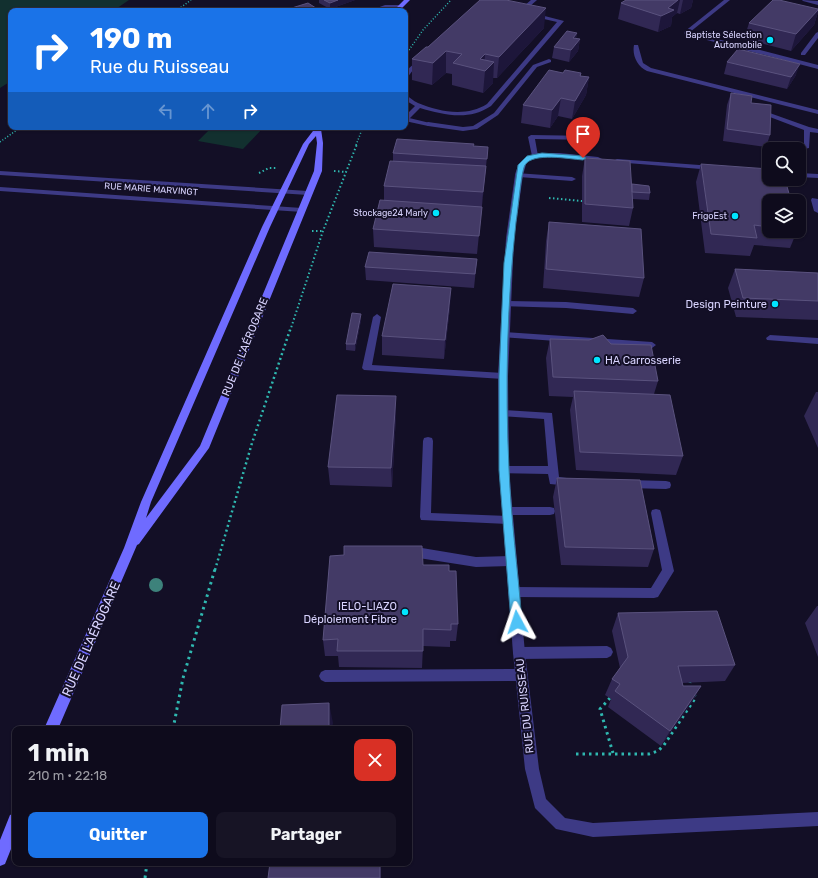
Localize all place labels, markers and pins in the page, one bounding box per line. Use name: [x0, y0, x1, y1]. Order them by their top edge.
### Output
place label: Baptiste Sélection Automobile: [686, 30, 762, 50]
marker: Baptiste Sélection Automobile: [765, 35, 775, 45]
pin: [566, 117, 600, 158]
place label: Stockage24 Marly: [353, 208, 428, 218]
marker: Stockage24 Marly: [431, 208, 441, 218]
place label: FrigoEst: [692, 211, 727, 221]
marker: FrigoEst: [730, 211, 740, 221]
place label: Design Peinture: [686, 298, 767, 311]
marker: Design Peinture: [770, 299, 780, 309]
place label: HA Carrosserie: [605, 354, 681, 367]
marker: HA Carrosserie: [592, 355, 602, 365]
place label: IELO-LIAZO Déploiement Fibre: [304, 600, 397, 626]
marker: IELO-LIAZO Déploiement Fibre: [400, 607, 410, 617]

